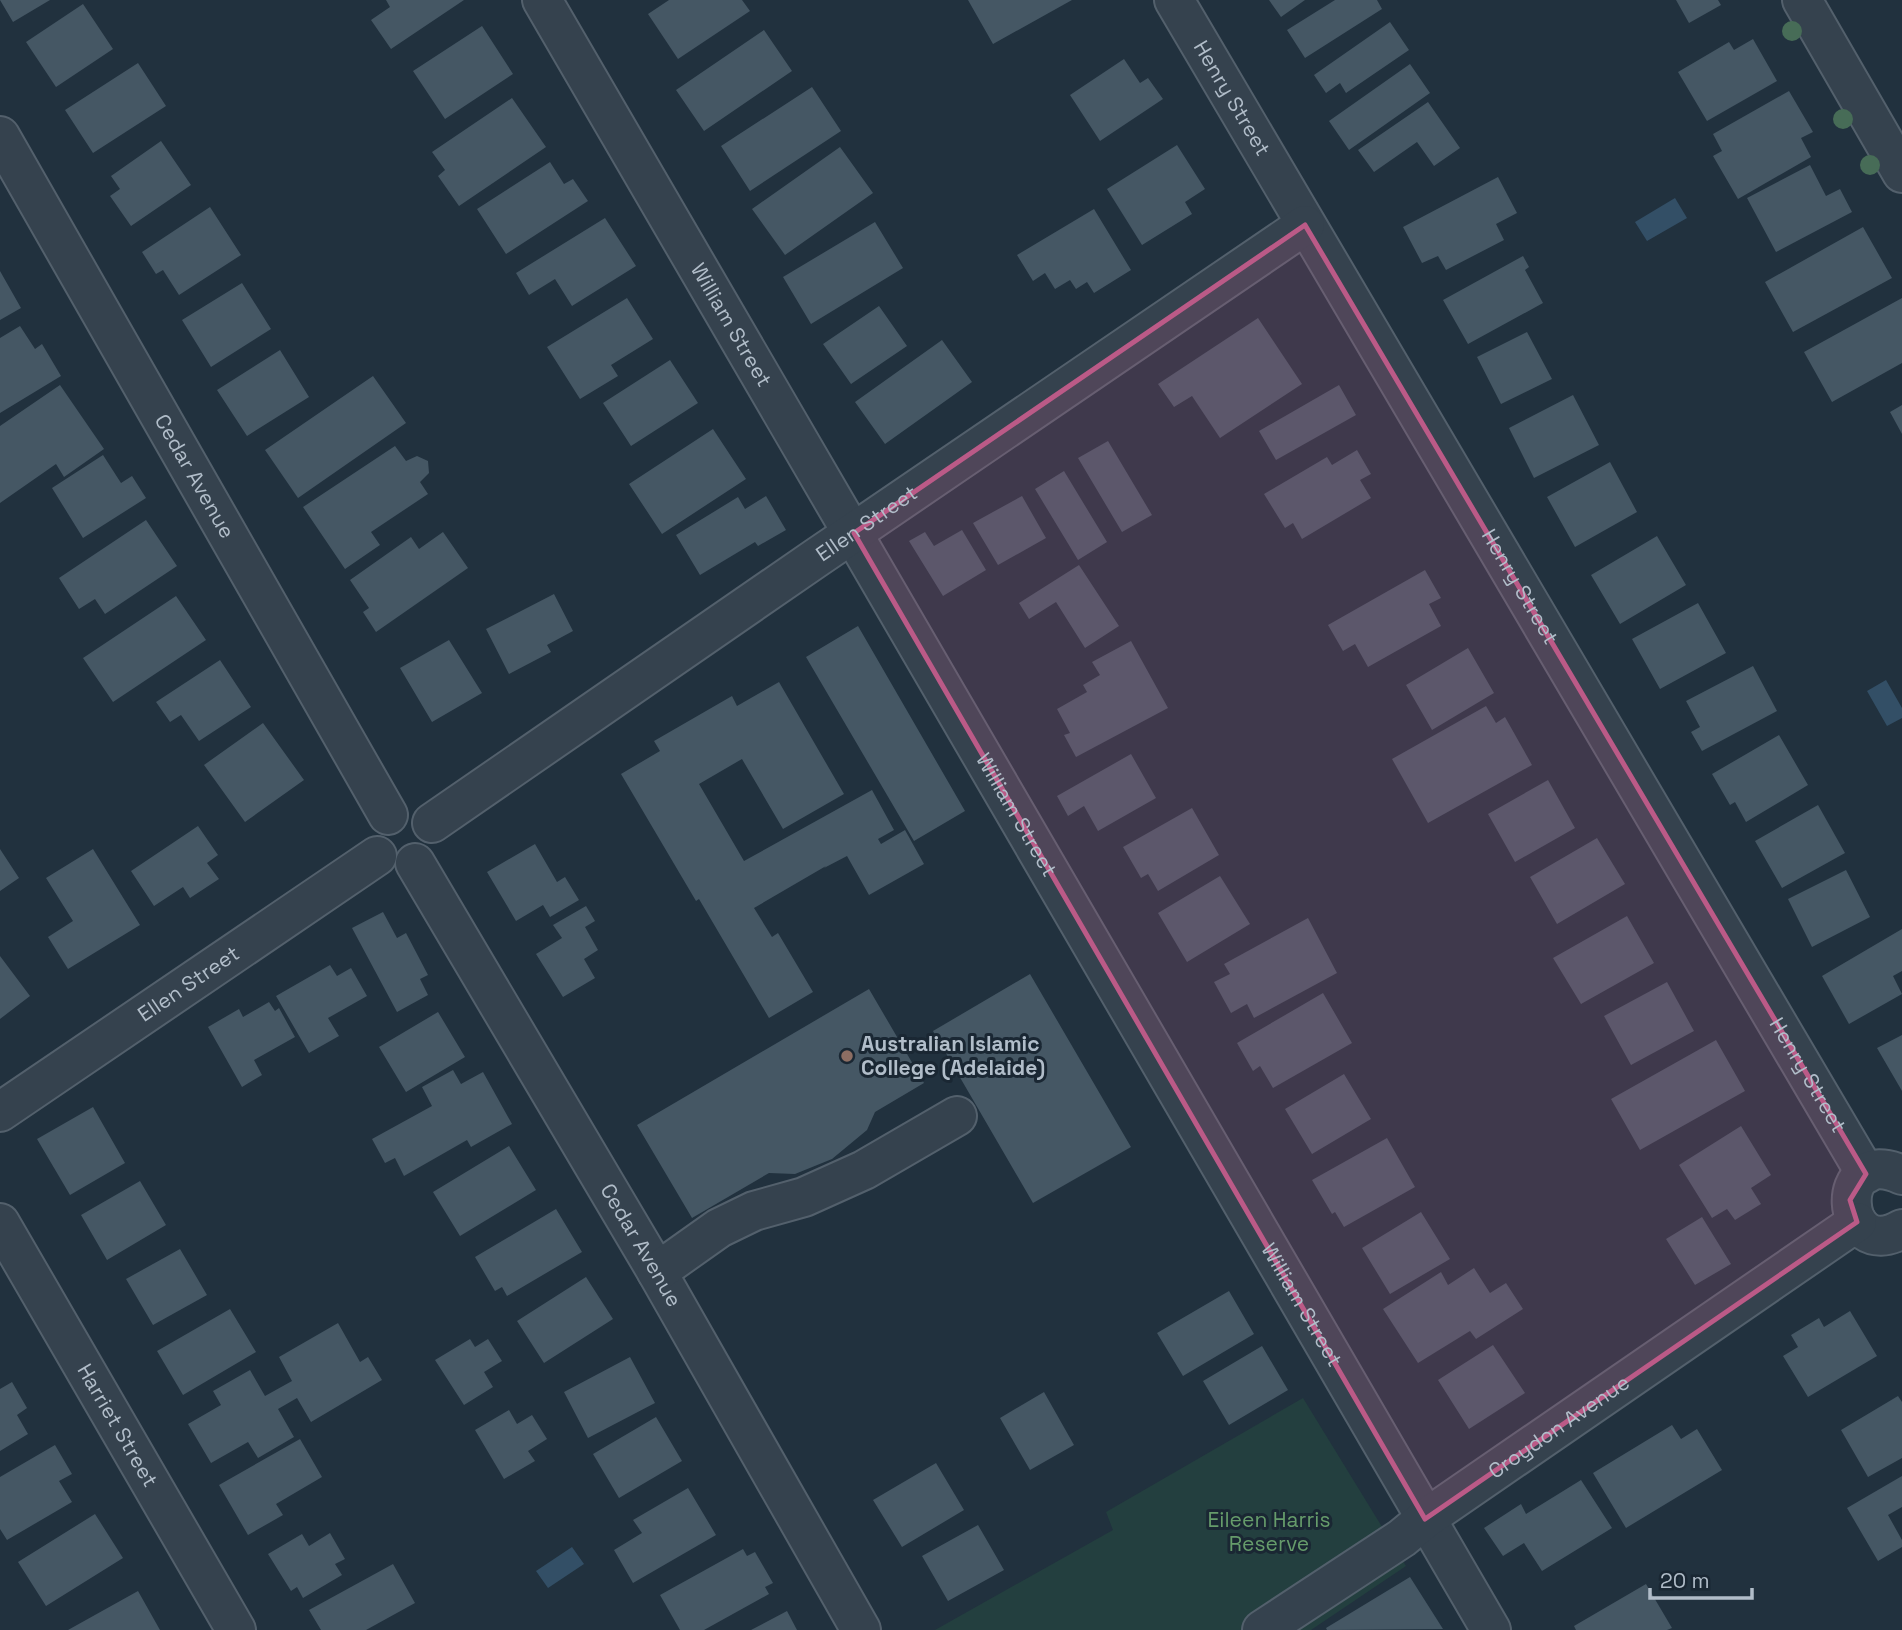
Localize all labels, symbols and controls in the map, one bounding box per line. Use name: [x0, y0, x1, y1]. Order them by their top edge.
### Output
street label: Henry Street: [1188, 35, 1277, 161]
street label: William Street: [685, 258, 778, 391]
street label: Cedar Avenue: [149, 409, 241, 543]
street label: Ellen Street: [811, 479, 922, 567]
street label: Henry Street: [1476, 524, 1565, 649]
street label: William Street: [970, 748, 1063, 881]
street label: Ellen Street: [132, 939, 244, 1028]
street label: Henry Street: [1764, 1012, 1853, 1138]
place label: Australian Islamic College (Adelaide): [861, 1030, 1045, 1081]
marker: Australian Islamic College (Adelaide): [839, 1048, 855, 1064]
street label: Cedar Avenue: [595, 1178, 688, 1312]
street label: William Street: [1256, 1238, 1349, 1371]
street label: Harriet Street: [71, 1359, 164, 1492]
street label: Croydon Avenue: [1483, 1368, 1635, 1484]
park label: Eileen Harris Reserve: [1207, 1506, 1331, 1557]
scale bar: [1650, 1556, 1752, 1600]
text: 20 m: [1660, 1567, 1710, 1594]

